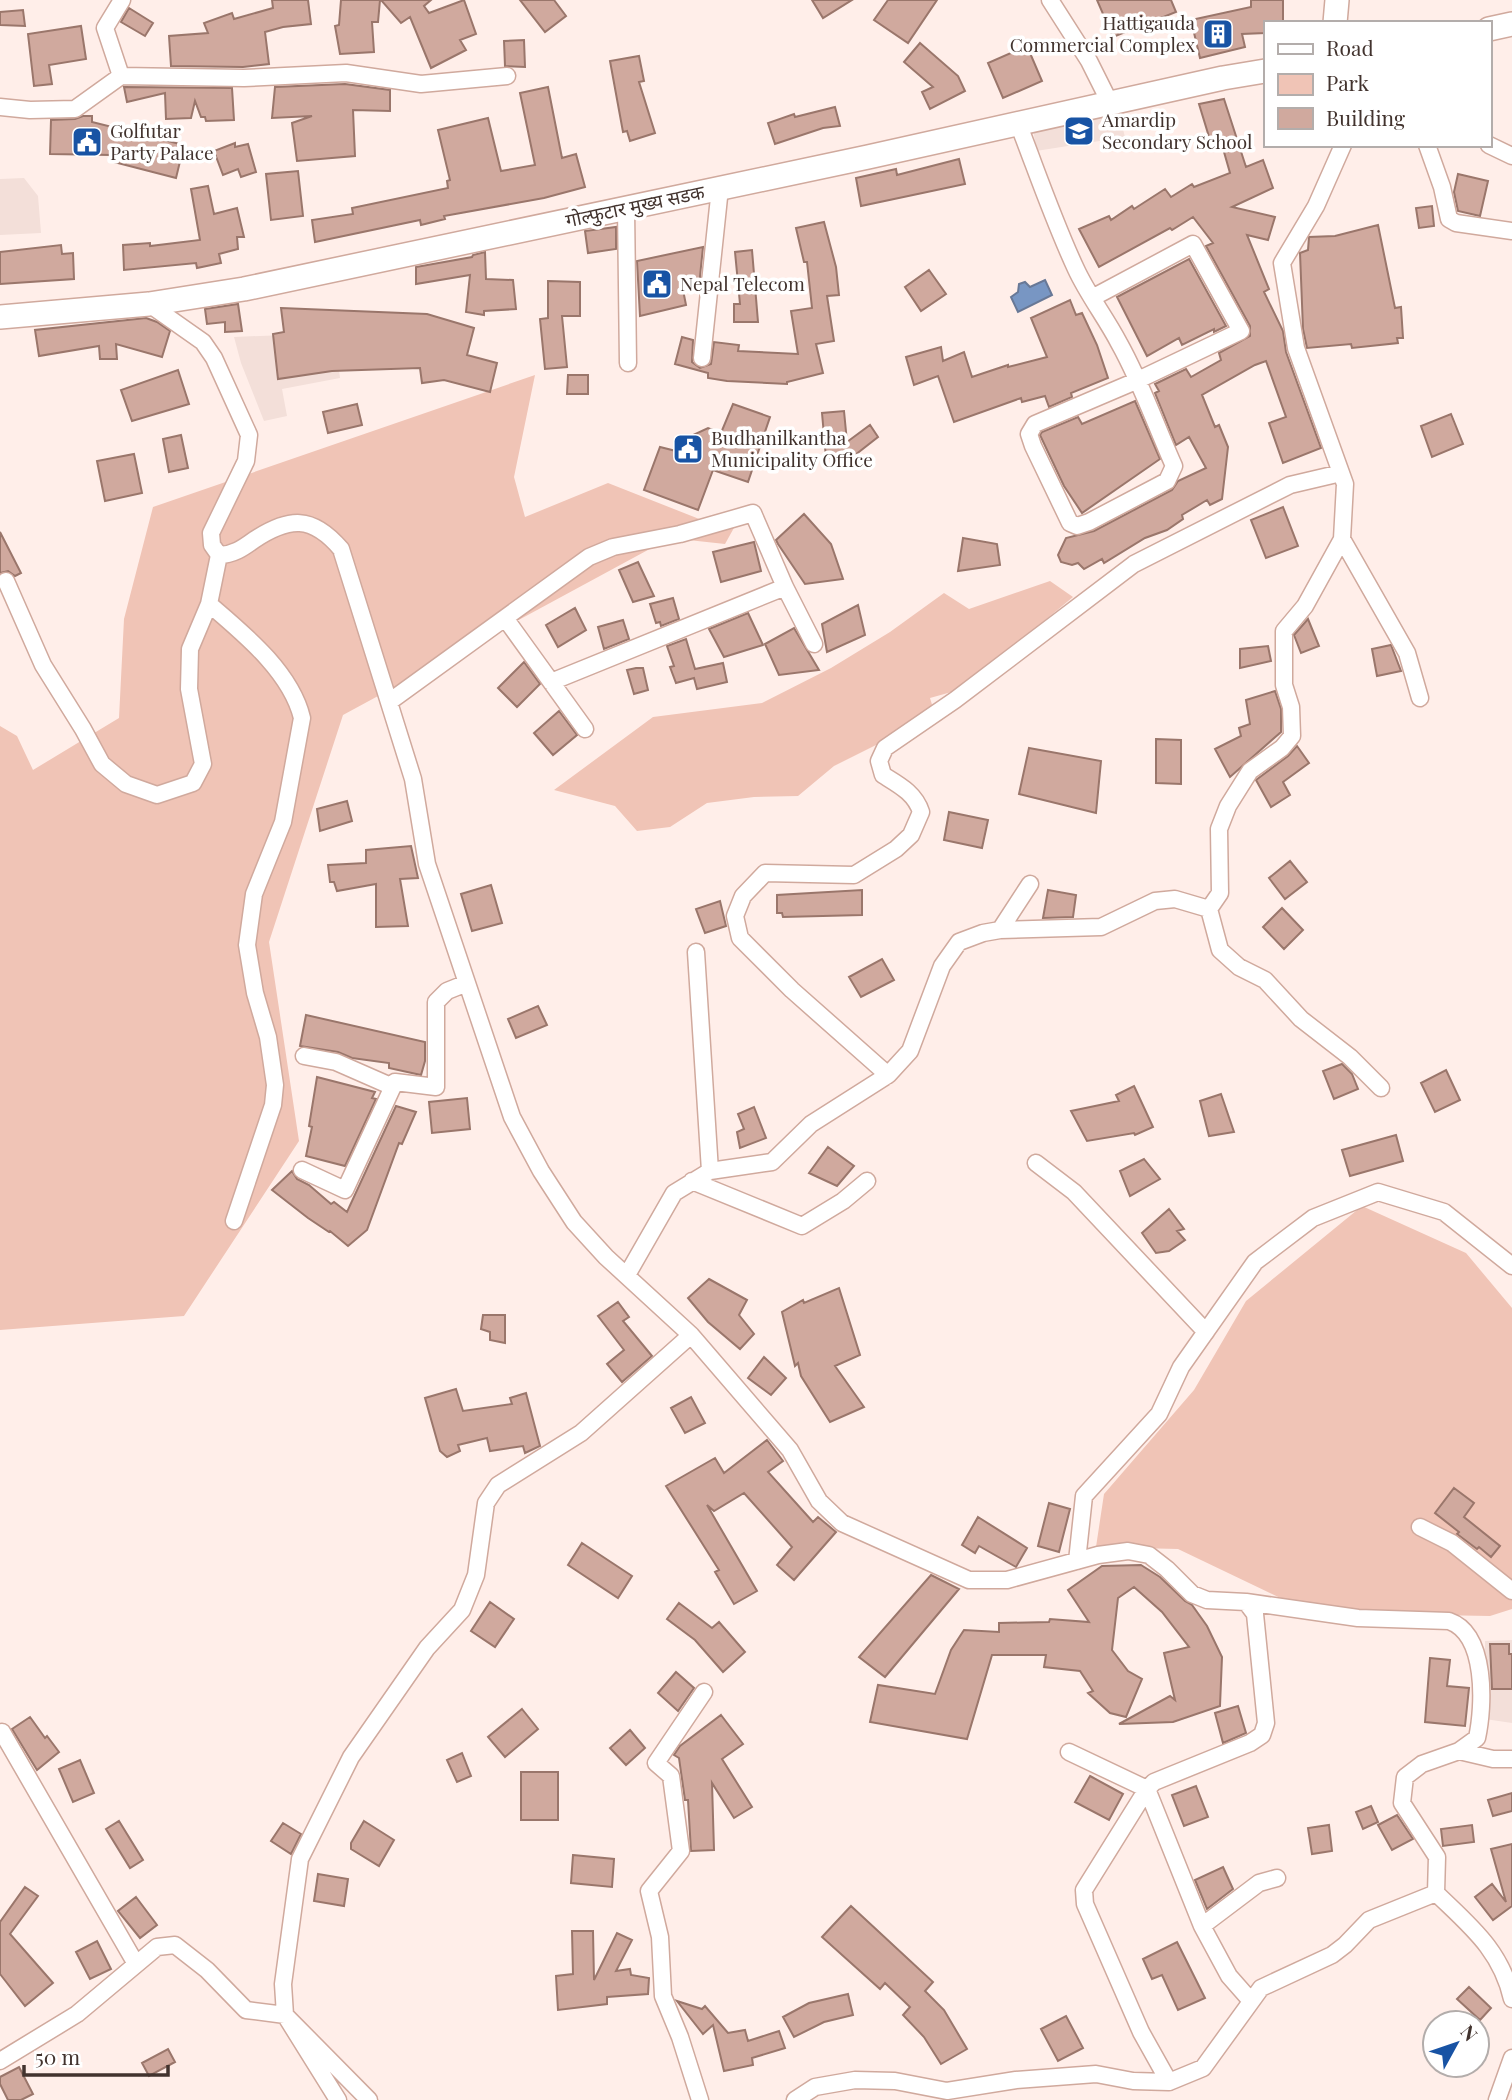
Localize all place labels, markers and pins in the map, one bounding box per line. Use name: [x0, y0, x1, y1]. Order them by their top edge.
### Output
place label: Hattigauda Commercial Complex: [1010, 9, 1196, 57]
building icon: Hattigauda Commercial Complex: [1201, 17, 1235, 51]
place label: Amardip Secondary School: [1101, 106, 1253, 154]
school or university icon: Amardip Secondary School: [1062, 114, 1096, 148]
place label: Golfutar Party Palace: [110, 117, 214, 165]
public building icon: Golfutar Party Palace: [70, 125, 104, 159]
public building icon: Nepal Telecom: [640, 267, 674, 301]
place label: Nepal Telecom: [680, 270, 805, 296]
place label: Budhanilkantha Municipality Office: [711, 424, 873, 472]
public building icon: Budhanilkantha Municipality Office: [671, 432, 705, 466]

